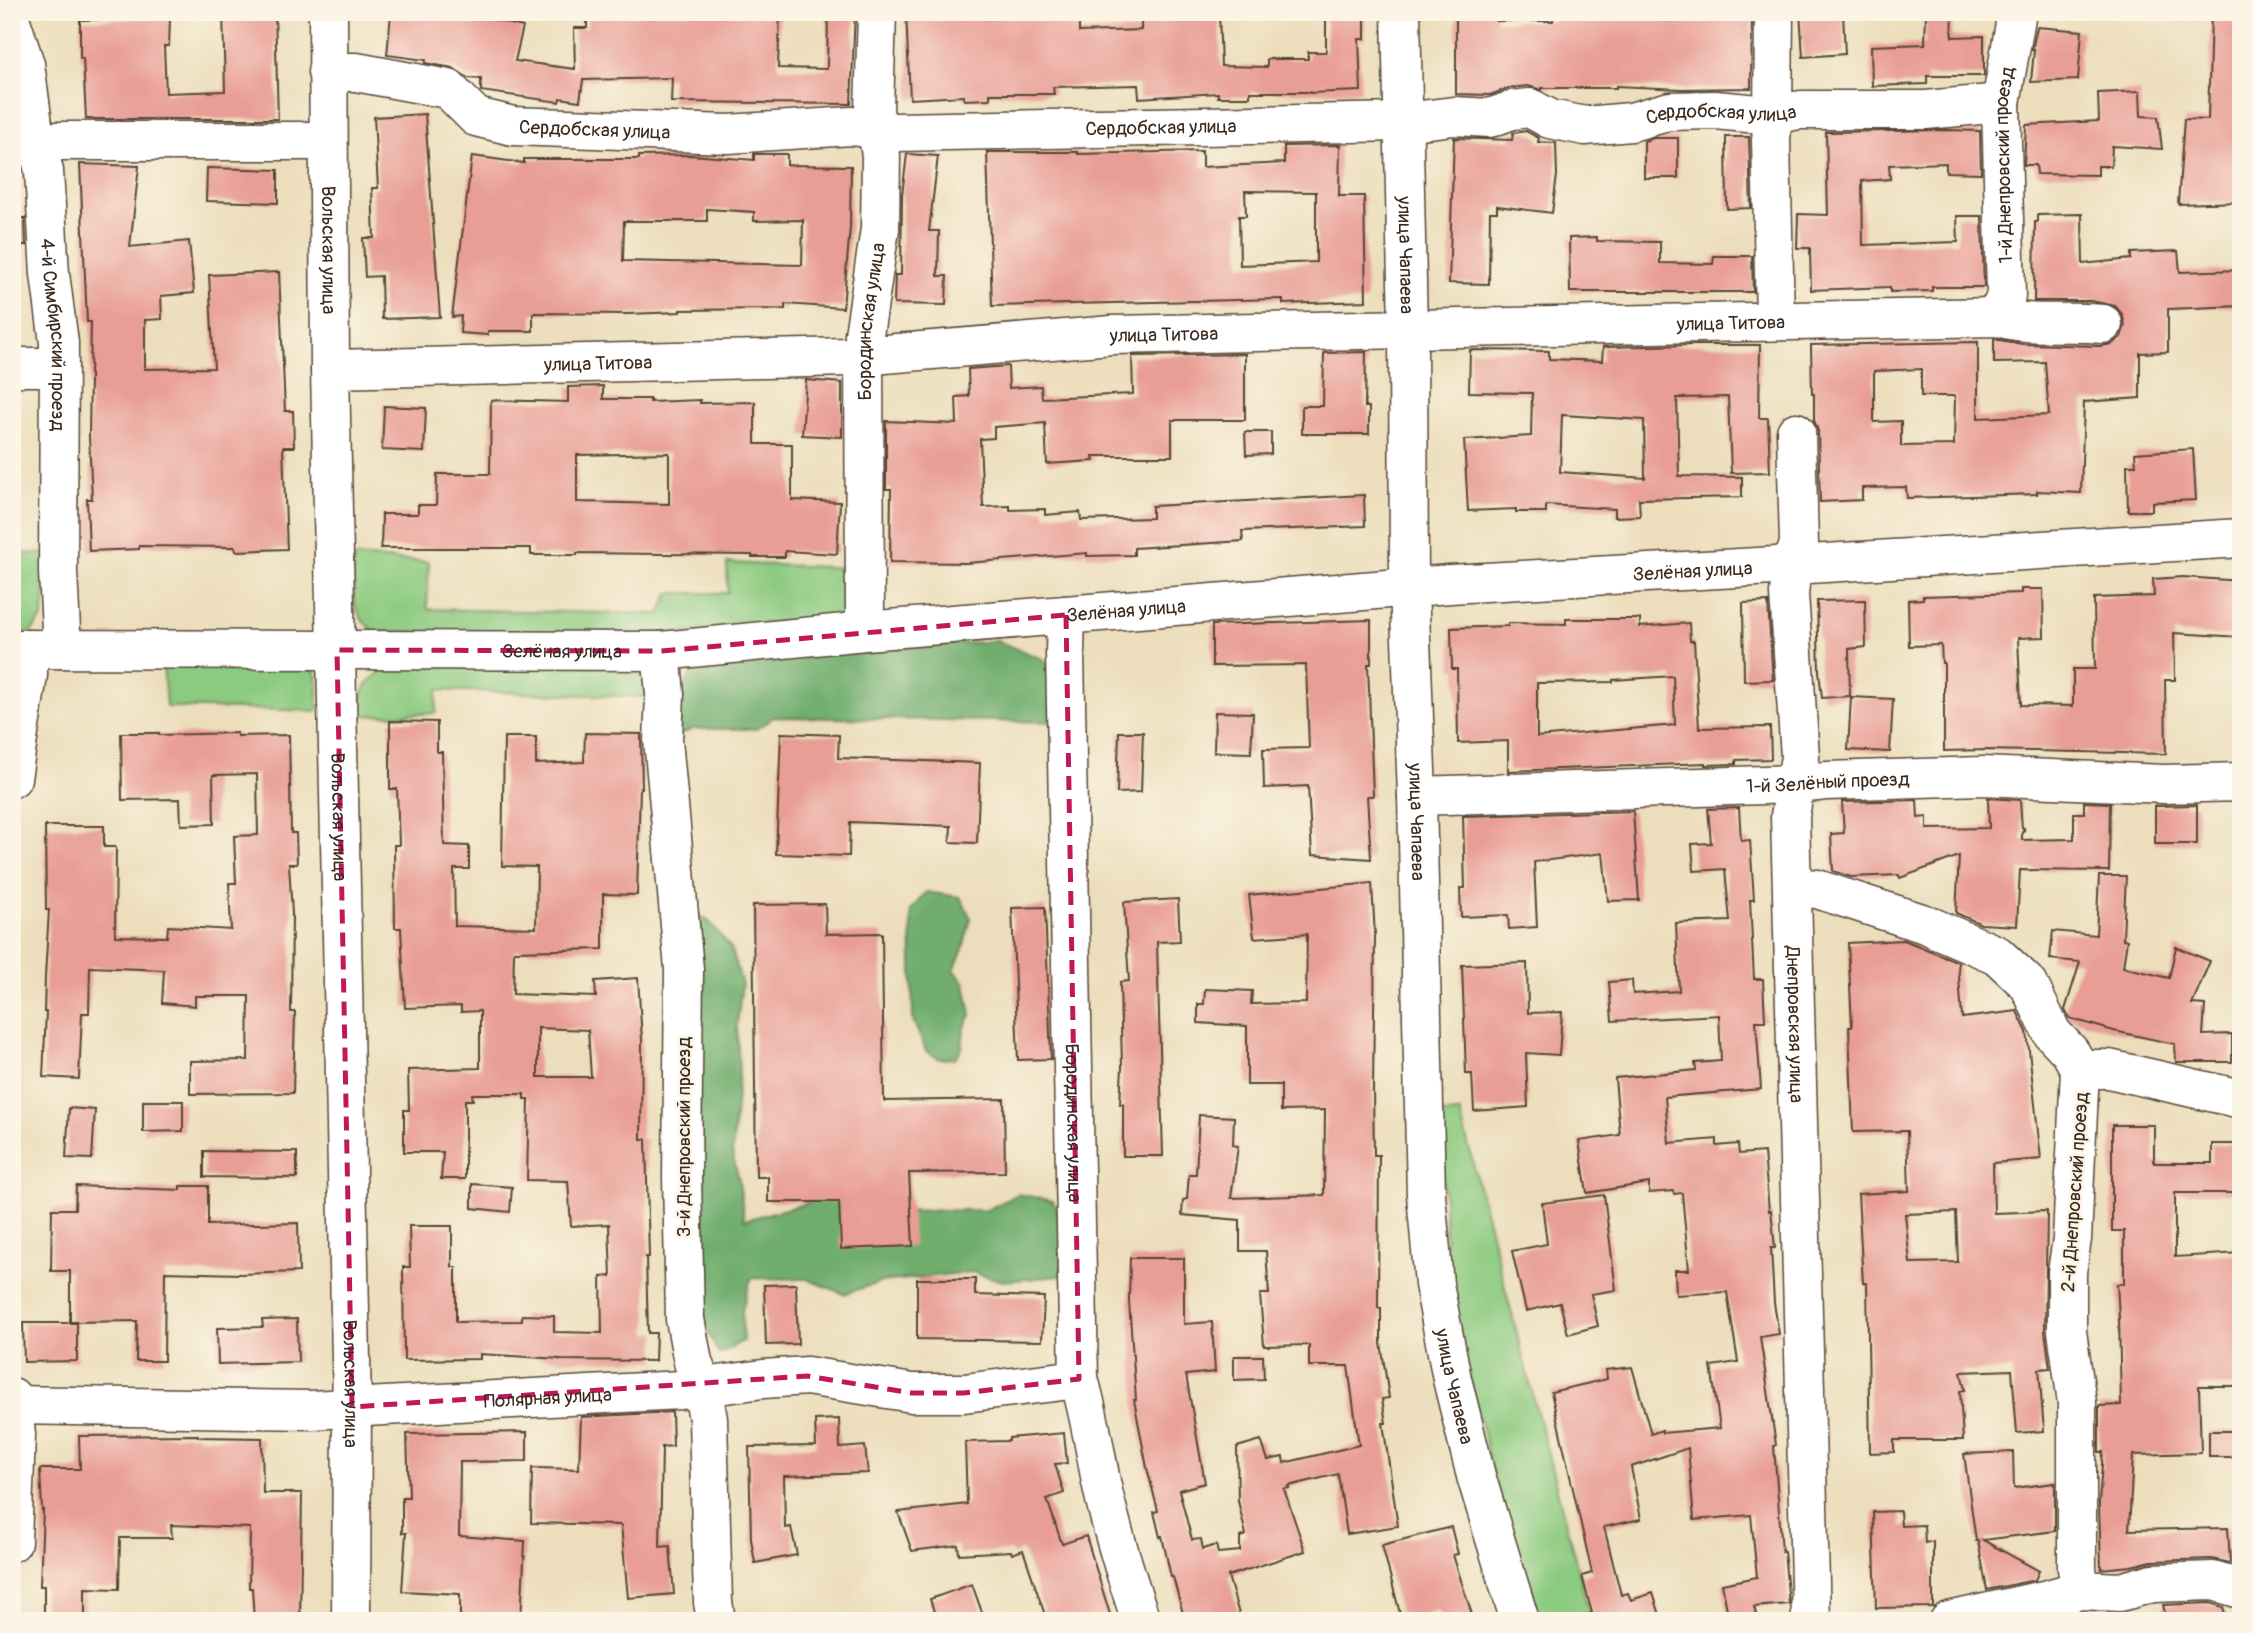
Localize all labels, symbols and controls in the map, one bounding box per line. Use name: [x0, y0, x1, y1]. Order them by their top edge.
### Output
street label: 1-й Днепровский проезд: [1990, 64, 2020, 264]
street label: Сердобская улица: [1643, 99, 1798, 130]
street label: Сердобская улица: [1085, 114, 1237, 141]
street label: Сердобская улица: [519, 115, 671, 145]
street label: Вольская улица: [316, 186, 341, 314]
street label: улица Чапаева: [1392, 195, 1419, 314]
street label: 4-й Симбирский проезд: [35, 238, 70, 432]
street label: Бородинская улица: [853, 241, 891, 400]
street label: улица Титова: [1675, 310, 1785, 337]
street label: улица Титова: [1109, 322, 1219, 348]
street label: улица Титова: [542, 351, 653, 377]
street label: Зелёная улица: [1632, 556, 1753, 587]
street label: Зелёная улица: [1066, 594, 1187, 628]
street label: Зелёная улица: [502, 640, 622, 664]
street label: Вольская улица: [325, 752, 352, 882]
street label: улица Чапаева: [1403, 761, 1430, 881]
street label: 1-й Зелёный проезд: [1746, 767, 1910, 799]
street label: Днепровская улица: [1780, 945, 1808, 1103]
street label: 3-й Днепровский проезд: [672, 1036, 696, 1237]
street label: Бородинская улица: [1060, 1043, 1087, 1203]
street label: 2-й Днепровский проезд: [2056, 1091, 2094, 1293]
street label: Вольская улица: [337, 1319, 363, 1448]
street label: улица Чапаева: [1429, 1326, 1479, 1447]
street label: Полярная улица: [483, 1383, 613, 1414]

